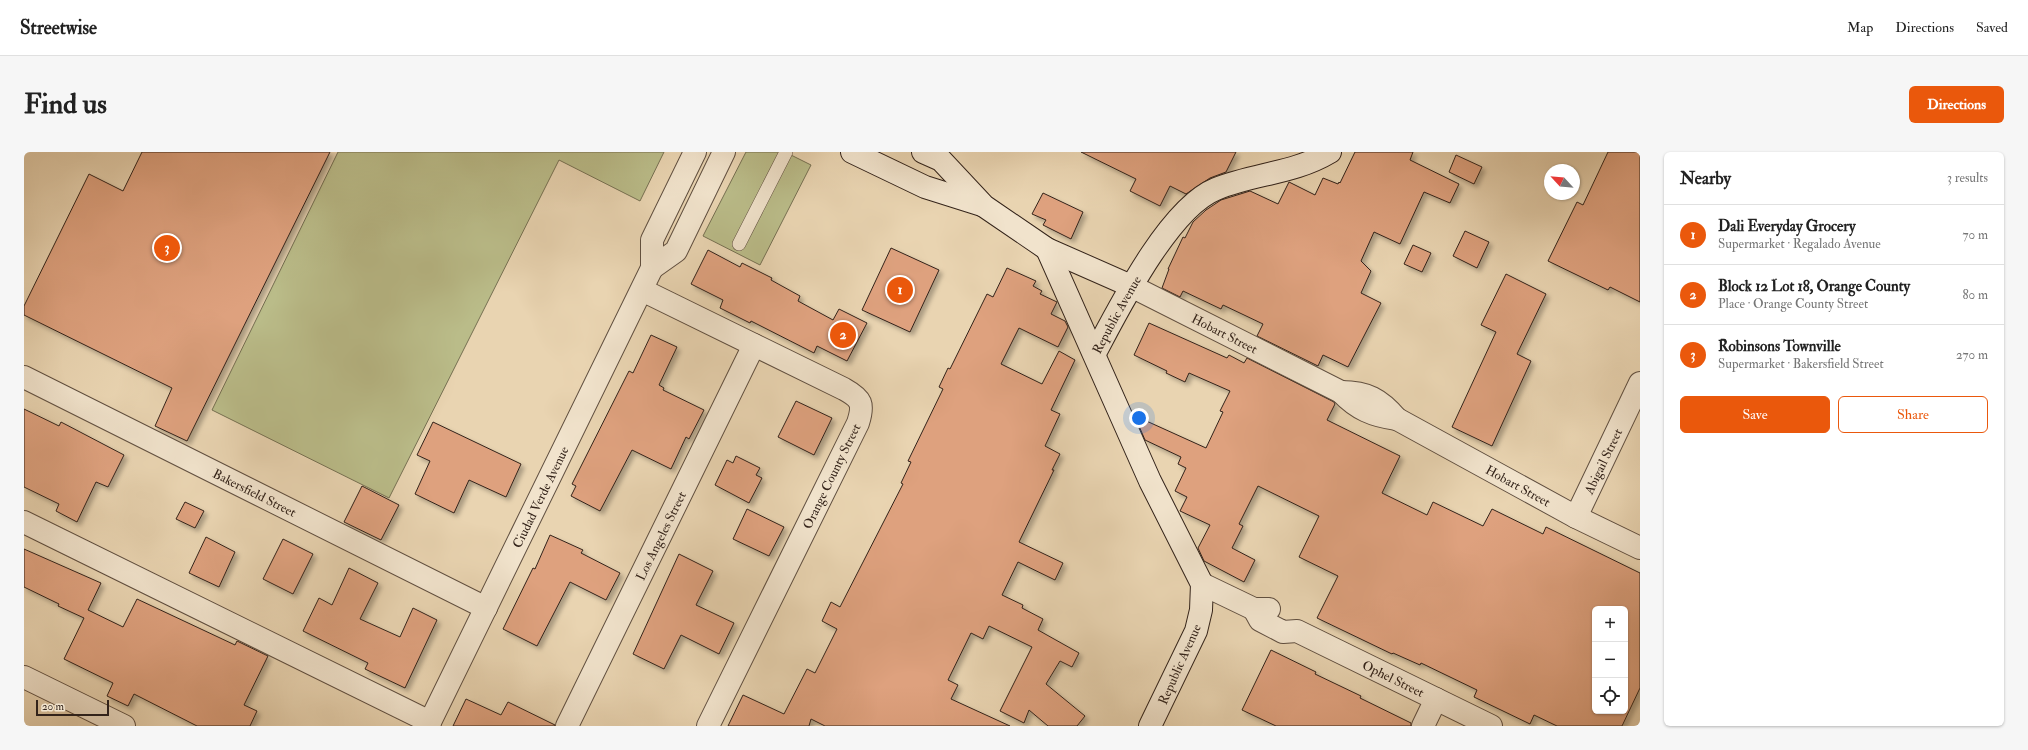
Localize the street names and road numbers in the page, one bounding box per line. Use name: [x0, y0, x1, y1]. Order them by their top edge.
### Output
street label: Republic Avenue: [1089, 273, 1145, 357]
street label: Hobart Street: [1189, 311, 1260, 358]
street label: Orange County Street: [799, 421, 865, 532]
street label: Abigail Street: [1581, 426, 1626, 498]
street label: Ciudad Verde Avenue: [509, 443, 573, 551]
street label: Hobart Street: [1482, 462, 1553, 510]
street label: Bakersfield Street: [210, 466, 299, 521]
street label: Los Angeles Street: [633, 489, 690, 583]
street label: Republic Avenue: [1155, 621, 1206, 708]
street label: Ophel Street: [1360, 657, 1427, 701]

